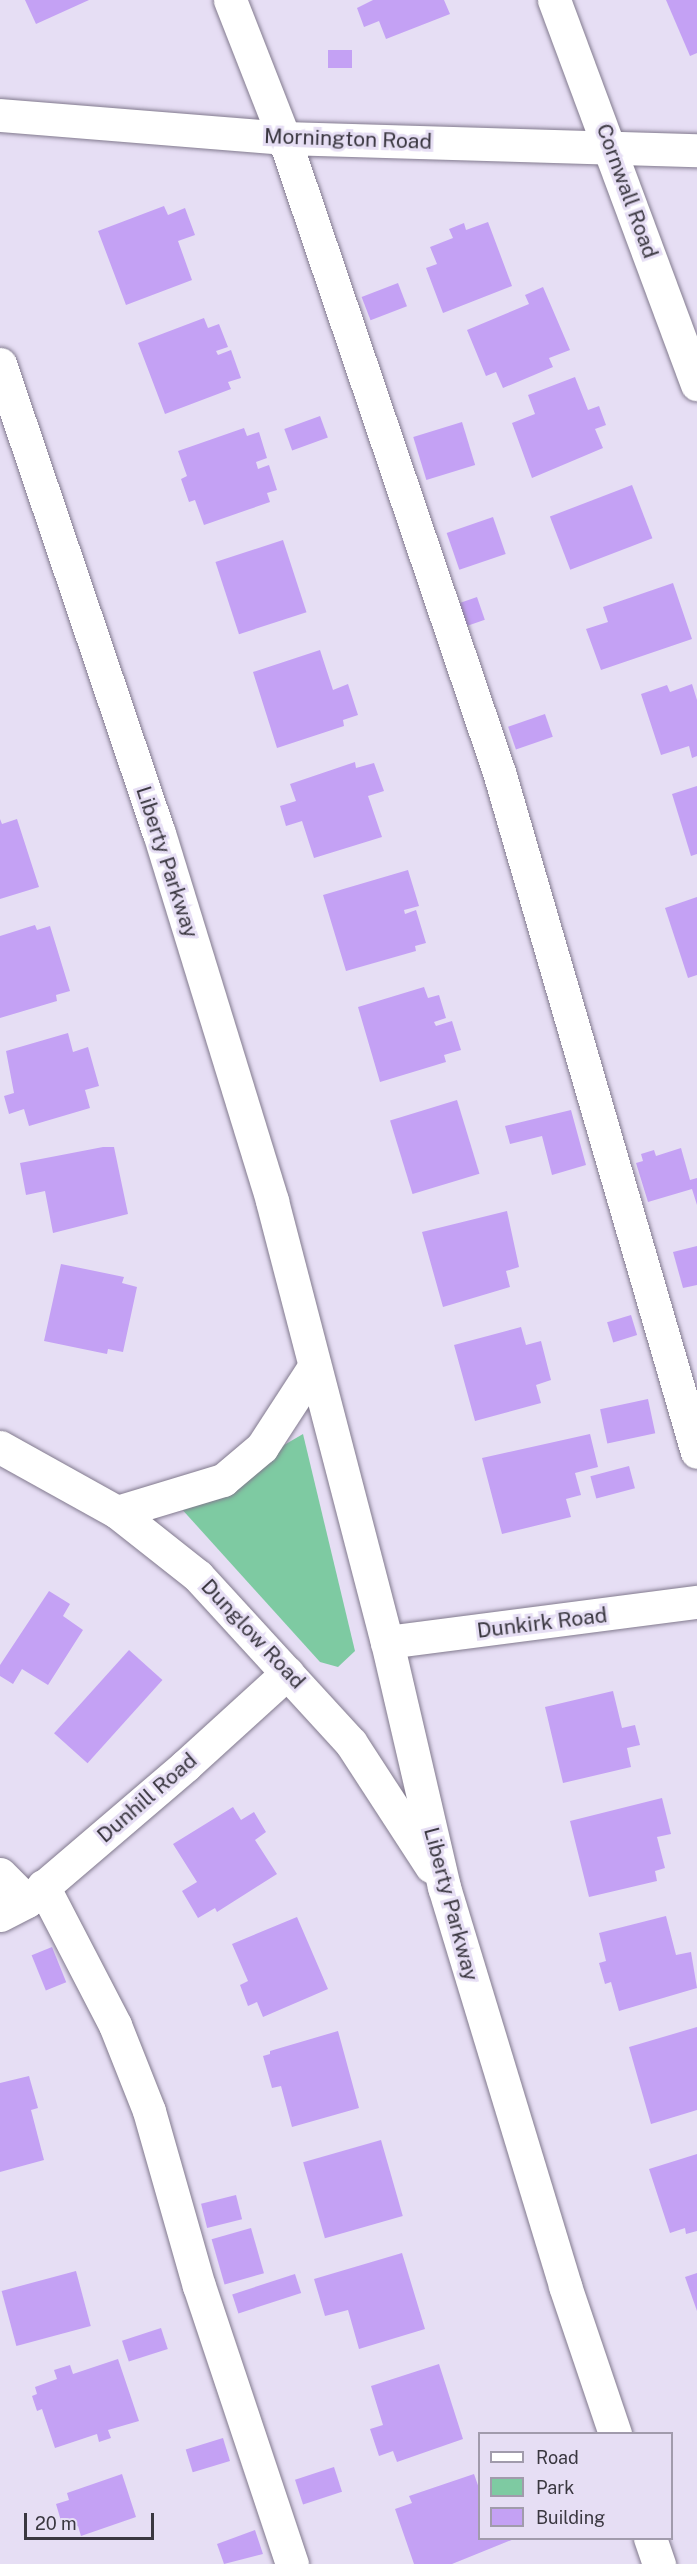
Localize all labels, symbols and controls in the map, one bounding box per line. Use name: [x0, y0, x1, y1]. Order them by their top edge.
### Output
street label: Cornwall Road: [591, 120, 663, 262]
street label: Mornington Road: [264, 123, 432, 155]
street label: Liberty Parkway: [131, 783, 203, 941]
street label: Dunglow Road: [196, 1574, 310, 1694]
street label: Dunkirk Road: [475, 1603, 609, 1643]
street label: Dunhill Road: [92, 1748, 202, 1848]
street label: Liberty Parkway: [418, 1824, 484, 1984]
legend: [478, 2432, 673, 2540]
text: Road: [536, 2447, 579, 2468]
text: Park: [536, 2477, 574, 2498]
scale bar: [27, 2501, 158, 2539]
text: Building: [536, 2507, 605, 2528]
text: 20 m: [35, 2513, 77, 2534]

